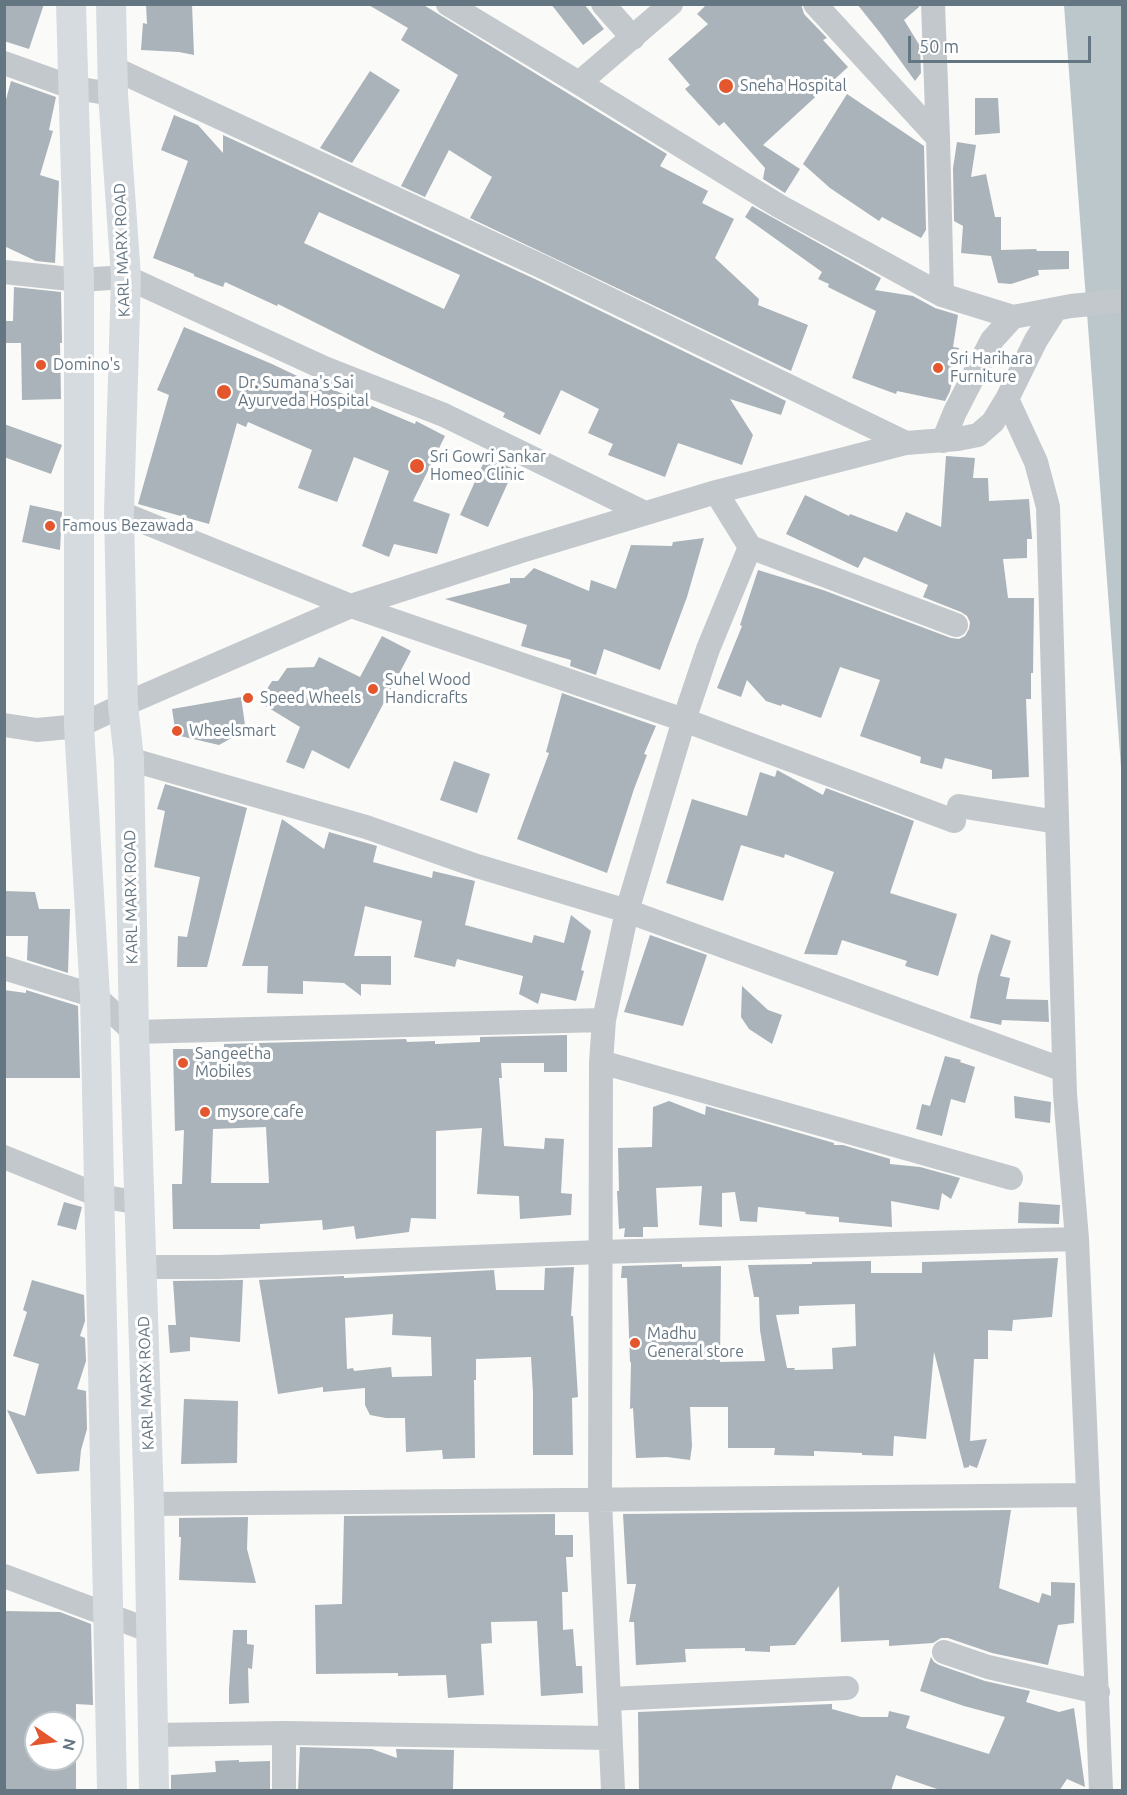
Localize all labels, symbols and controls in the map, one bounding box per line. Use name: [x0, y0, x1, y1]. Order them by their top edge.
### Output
scale bar: [911, 24, 1094, 62]
text: 50 m: [919, 36, 959, 56]
place label: Sneha Hospital: [740, 76, 847, 96]
marker: Sneha Hospital: [717, 77, 735, 95]
street label: KARL MARX ROAD: [110, 182, 134, 318]
place label: Sri Harihara Furniture: [950, 349, 1033, 387]
place label: Domino's: [53, 355, 120, 375]
marker: Domino's: [34, 358, 48, 372]
marker: Sri Harihara Furniture: [931, 361, 945, 375]
place label: Dr. Sumana's Sai Ayurveda Hospital: [238, 373, 369, 411]
marker: Dr. Sumana's Sai Ayurveda Hospital: [215, 383, 233, 401]
place label: Sri Gowri Sankar Homeo Clinic: [430, 447, 546, 485]
marker: Sri Gowri Sankar Homeo Clinic: [408, 457, 426, 475]
place label: Famous Bezawada: [62, 516, 194, 536]
marker: Famous Bezawada: [43, 519, 57, 533]
place label: Suhel Wood Handicrafts: [385, 670, 471, 708]
marker: Suhel Wood Handicrafts: [366, 682, 380, 696]
place label: Speed Wheels: [260, 688, 361, 708]
marker: Speed Wheels: [241, 691, 255, 705]
place label: Wheelsmart: [189, 721, 276, 741]
marker: Wheelsmart: [170, 724, 184, 738]
street label: KARL MARX ROAD: [120, 830, 142, 964]
place label: Sangeetha Mobiles: [195, 1044, 271, 1082]
marker: Sangeetha Mobiles: [176, 1056, 190, 1070]
place label: mysore cafe: [217, 1102, 304, 1122]
marker: mysore cafe: [198, 1105, 212, 1119]
street label: KARL MARX ROAD: [134, 1315, 158, 1451]
place label: Madhu General store: [647, 1324, 744, 1362]
marker: Madhu General store: [628, 1336, 642, 1350]
north arrow: [24, 1711, 84, 1771]
text: N: [59, 1737, 80, 1752]

